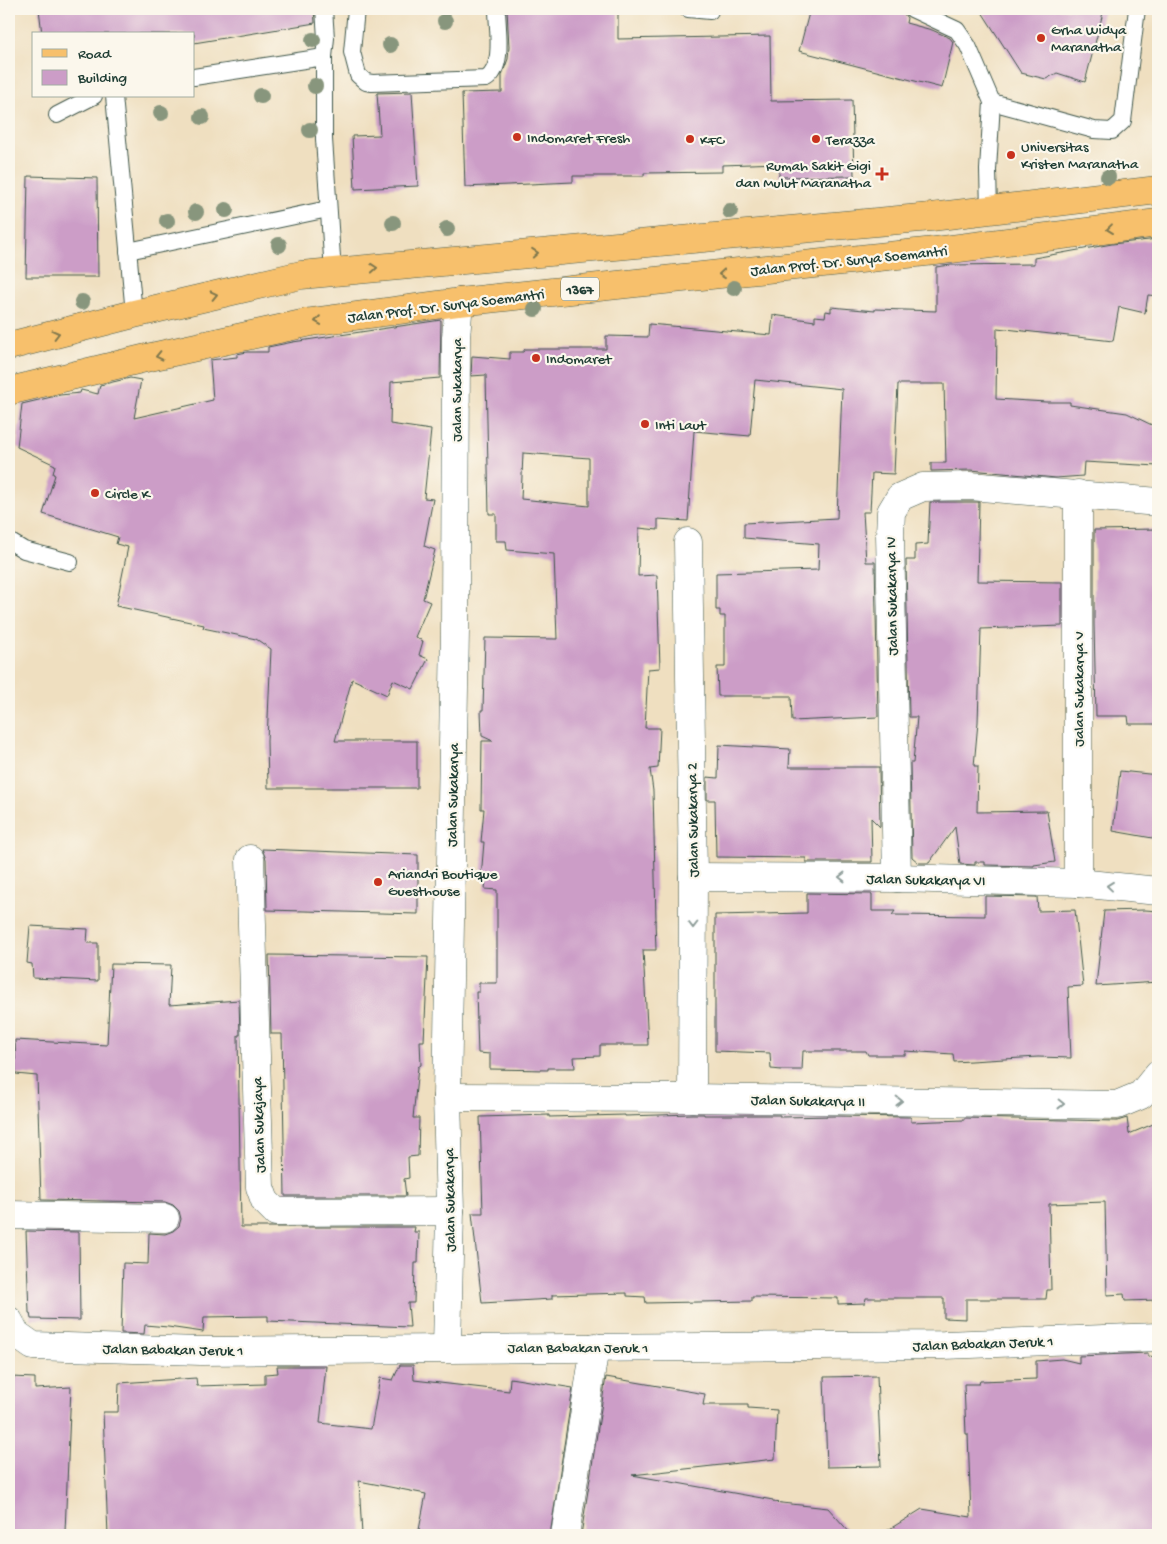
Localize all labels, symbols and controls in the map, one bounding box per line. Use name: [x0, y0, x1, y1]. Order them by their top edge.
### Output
place label: Grha Widya Maranatha: [1051, 22, 1127, 57]
legend: [32, 32, 195, 98]
marker: Grha Widya Maranatha: [1035, 32, 1047, 44]
text: Road: [78, 46, 112, 64]
text: Building: [77, 70, 127, 88]
place label: Indomaret Fresh: [527, 130, 630, 148]
marker: Indomaret Fresh: [511, 131, 523, 143]
place label: KFC: [700, 132, 725, 150]
place label: Terazza: [825, 132, 875, 150]
marker: KFC: [684, 133, 696, 145]
marker: Terazza: [810, 133, 822, 145]
place label: Universitas Kristen Maranatha: [1021, 139, 1139, 174]
marker: Universitas Kristen Maranatha: [1005, 149, 1017, 161]
place label: Rumah Sakit Gigi dan Mulut Maranatha: [735, 158, 872, 193]
marker: Rumah Sakit Gigi dan Mulut Maranatha: [875, 167, 889, 181]
one-way arrow: [1106, 223, 1114, 234]
street label: Jalan Prof. Dr. Surya Soemantri: [750, 243, 949, 281]
one-way arrow: [532, 248, 540, 259]
one-way arrow: [370, 263, 378, 274]
one-way arrow: [718, 268, 726, 279]
road number: 1367: [561, 278, 599, 300]
street label: Jalan Prof. Dr. Surya Soemantri: [347, 286, 546, 328]
one-way arrow: [209, 290, 218, 301]
one-way arrow: [313, 315, 321, 326]
one-way arrow: [52, 329, 60, 340]
street label: Jalan Sukakarya: [449, 338, 467, 442]
one-way arrow: [154, 350, 163, 360]
place label: Indomaret: [546, 351, 613, 369]
marker: Indomaret: [530, 352, 542, 364]
place label: Inti Laut: [655, 417, 708, 435]
marker: Inti Laut: [639, 418, 651, 430]
place label: Circle K: [105, 486, 151, 504]
marker: Circle K: [89, 487, 101, 499]
street label: Jalan Sukakarya IV: [883, 536, 903, 656]
street label: Jalan Sukakarya V: [1071, 631, 1089, 747]
street label: Jalan Sukakarya: [444, 742, 464, 847]
street label: Jalan Sukakarya 2: [684, 763, 704, 877]
place label: Ariandri Boutique Guesthouse: [388, 866, 498, 901]
street label: Jalan Sukakarya VI: [866, 871, 986, 891]
one-way arrow: [838, 872, 846, 882]
marker: Ariandri Boutique Guesthouse: [372, 876, 384, 888]
one-way arrow: [1105, 881, 1113, 892]
one-way arrow: [688, 922, 698, 930]
street label: Jalan Sukajaya: [249, 1076, 271, 1173]
street label: Jalan Sukakarya II: [751, 1092, 865, 1112]
one-way arrow: [895, 1096, 903, 1106]
one-way arrow: [1058, 1099, 1065, 1109]
street label: Jalan Sukakarya: [441, 1147, 461, 1252]
street label: Jalan Babakan Jeruk 1: [912, 1334, 1054, 1356]
street label: Jalan Babakan Jeruk 1: [508, 1340, 648, 1358]
street label: Jalan Babakan Jeruk 1: [102, 1341, 244, 1361]

